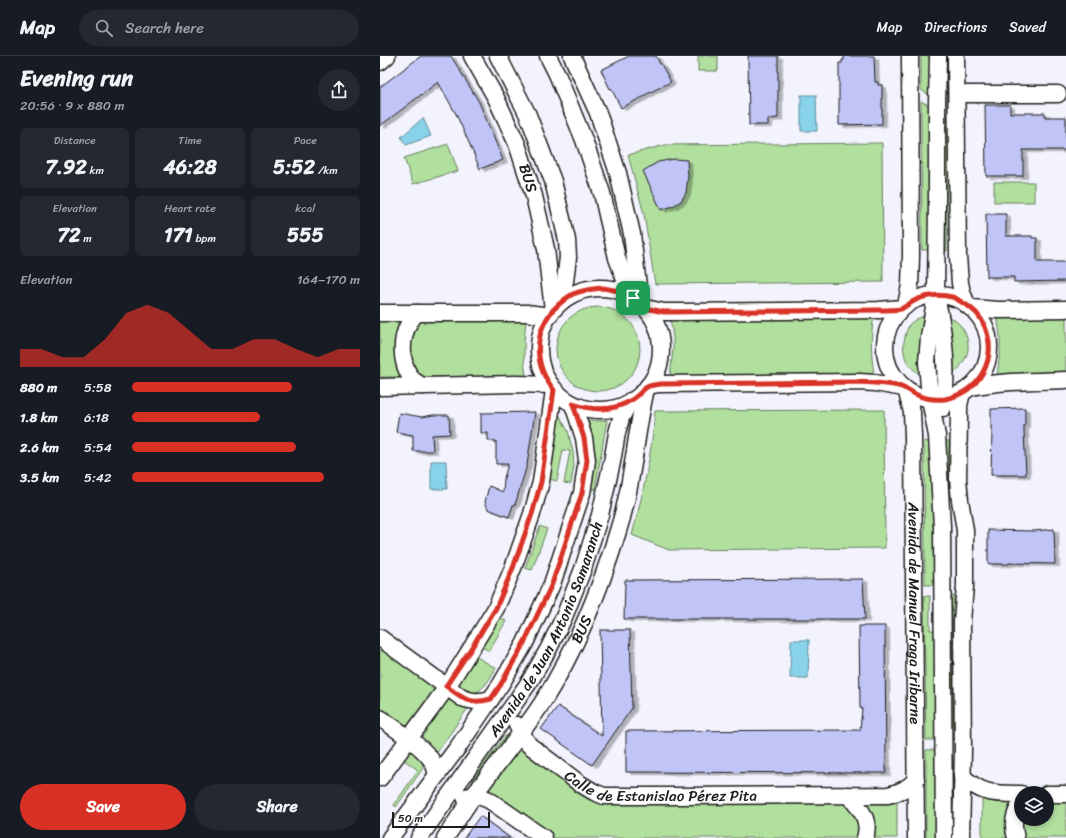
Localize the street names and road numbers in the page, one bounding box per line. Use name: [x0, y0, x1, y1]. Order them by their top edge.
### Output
street label: BUS: [511, 161, 545, 197]
street label: Avenida de Manuel Fraga Iribarne: [900, 501, 928, 724]
street label: Avenida de Juan Antonio Samaranch: [481, 518, 610, 743]
street label: BUS: [564, 610, 600, 648]
street label: Calle de Estanislao Pérez Pita: [559, 763, 758, 809]

